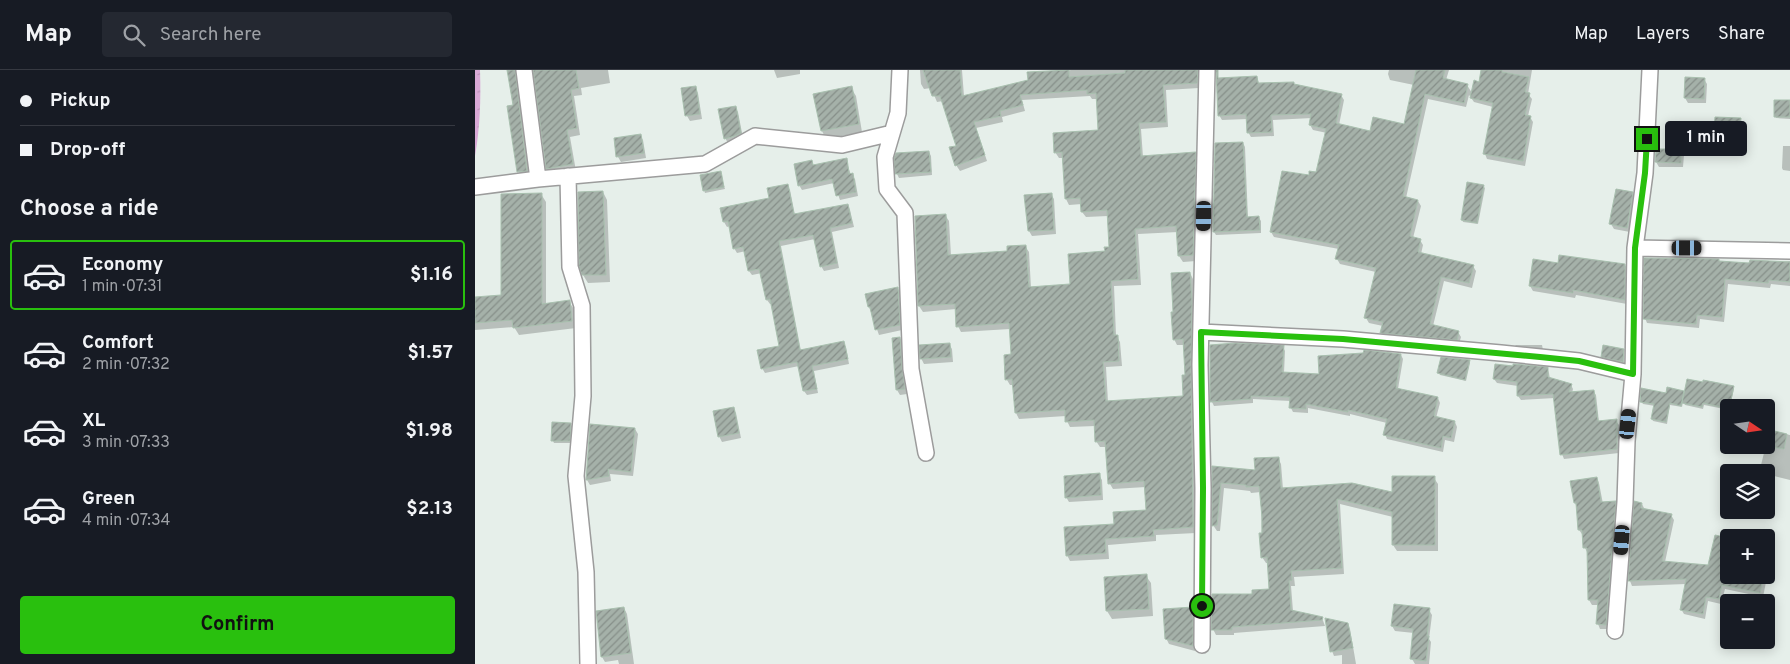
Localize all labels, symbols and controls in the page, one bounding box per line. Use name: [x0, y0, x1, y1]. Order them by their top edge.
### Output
search box: [102, 12, 452, 57]
text: Map: [25, 20, 72, 50]
icon: search: [120, 21, 148, 49]
text: Search here: [160, 23, 261, 47]
text: Map: [1574, 23, 1608, 46]
text: Layers: [1636, 23, 1690, 46]
text: Share: [1718, 23, 1765, 46]
text: Pickup: [50, 89, 110, 113]
callout: 1 min: [1665, 122, 1747, 156]
route end: [1636, 128, 1658, 150]
text: 1 min: [1687, 128, 1725, 148]
text: Drop-off: [50, 138, 125, 162]
text: Choose a ride: [20, 196, 158, 223]
car: [1196, 201, 1211, 231]
car: [1672, 241, 1702, 256]
icon: car: [22, 253, 67, 298]
text: Economy: [82, 253, 163, 277]
text: $1.16: [410, 263, 453, 287]
text: 1 min · 07:31: [82, 277, 163, 297]
icon: car: [22, 331, 67, 376]
text: Comfort: [82, 331, 154, 355]
text: $1.57: [407, 341, 453, 365]
text: 2 min · 07:32: [82, 355, 170, 375]
north arrow: [1720, 399, 1775, 454]
map controls: [1720, 399, 1775, 649]
car: [1618, 408, 1637, 440]
icon: car: [22, 409, 67, 454]
text: XL: [82, 409, 105, 433]
text: $1.98: [406, 419, 453, 443]
text: 3 min · 07:33: [82, 433, 170, 453]
button: layers: [1720, 464, 1775, 519]
icon: car: [22, 487, 67, 532]
text: Green: [82, 487, 135, 511]
text: $2.13: [406, 497, 453, 521]
text: 4 min · 07:34: [82, 511, 171, 531]
car: [1613, 524, 1630, 556]
button: +: [1720, 529, 1775, 584]
button: −: [1720, 594, 1775, 649]
route start: [1191, 595, 1213, 617]
button: Confirm: [20, 596, 455, 654]

